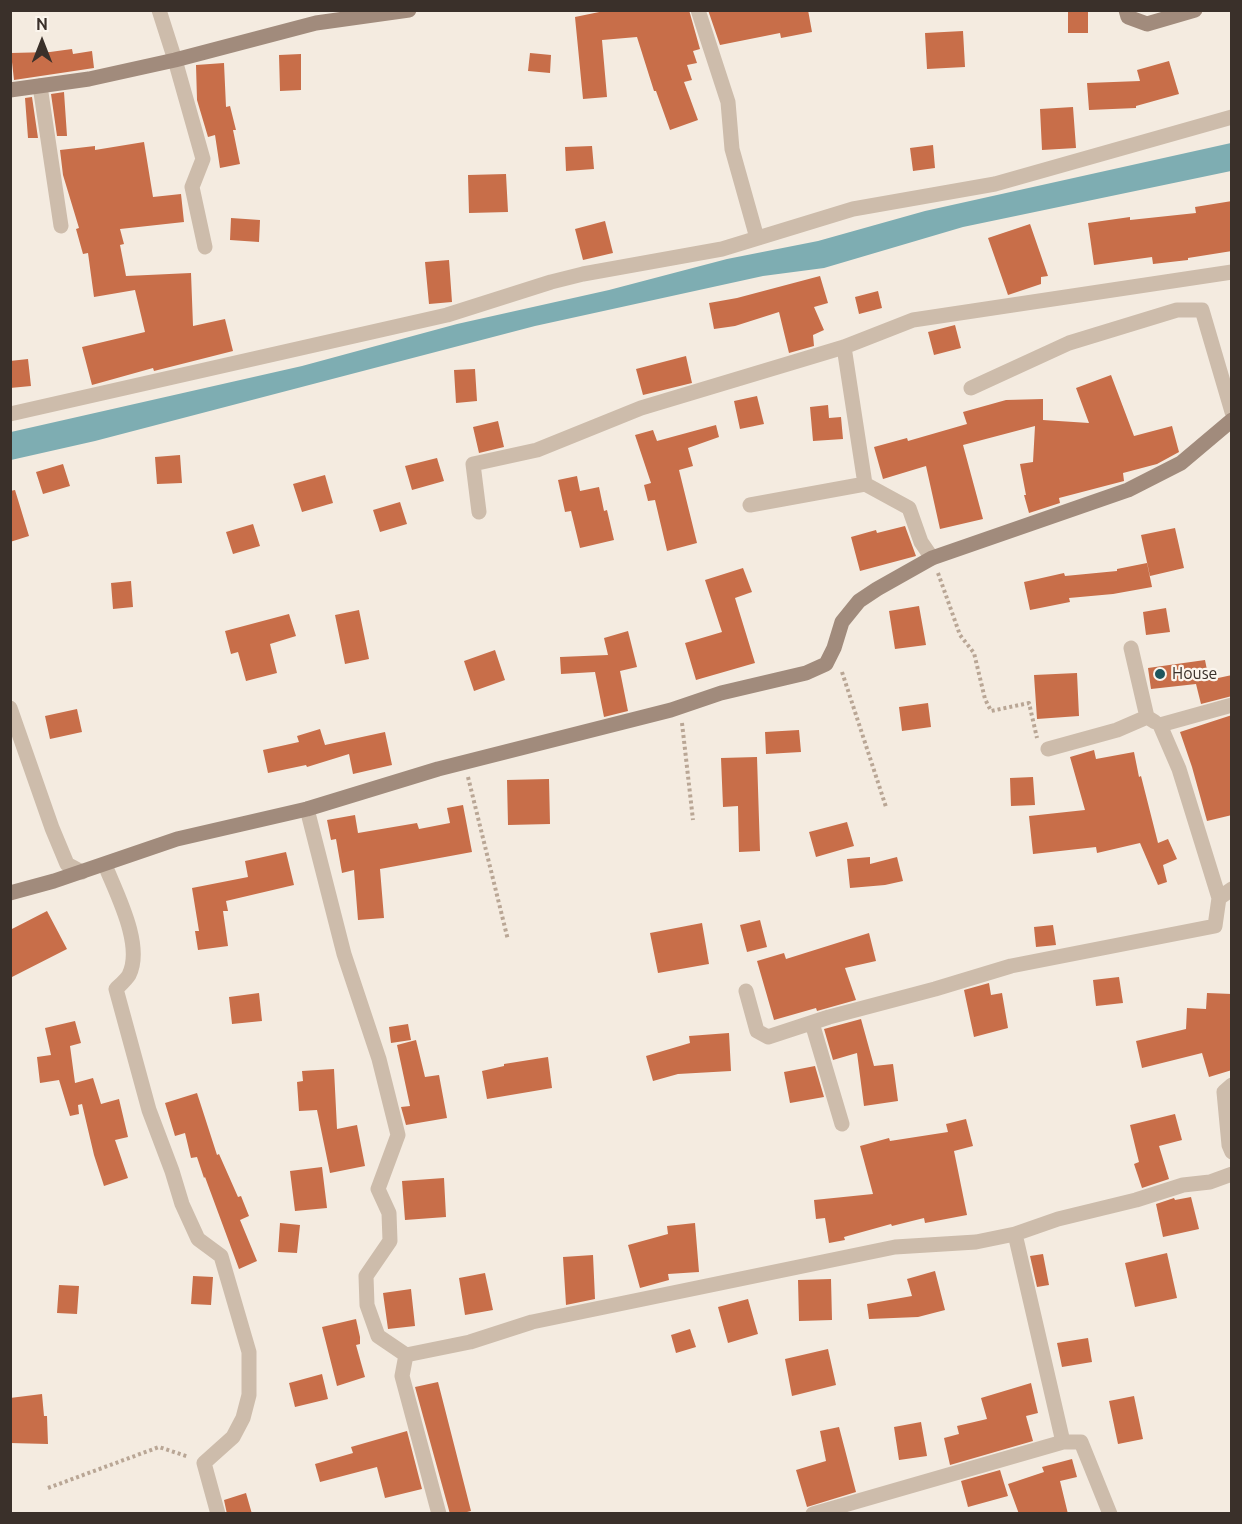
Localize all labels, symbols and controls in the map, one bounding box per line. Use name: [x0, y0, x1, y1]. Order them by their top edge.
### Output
north arrow: [12, 12, 72, 72]
text: N: [36, 15, 48, 33]
place label: House: [1172, 664, 1217, 684]
marker: House: [1153, 667, 1167, 681]

